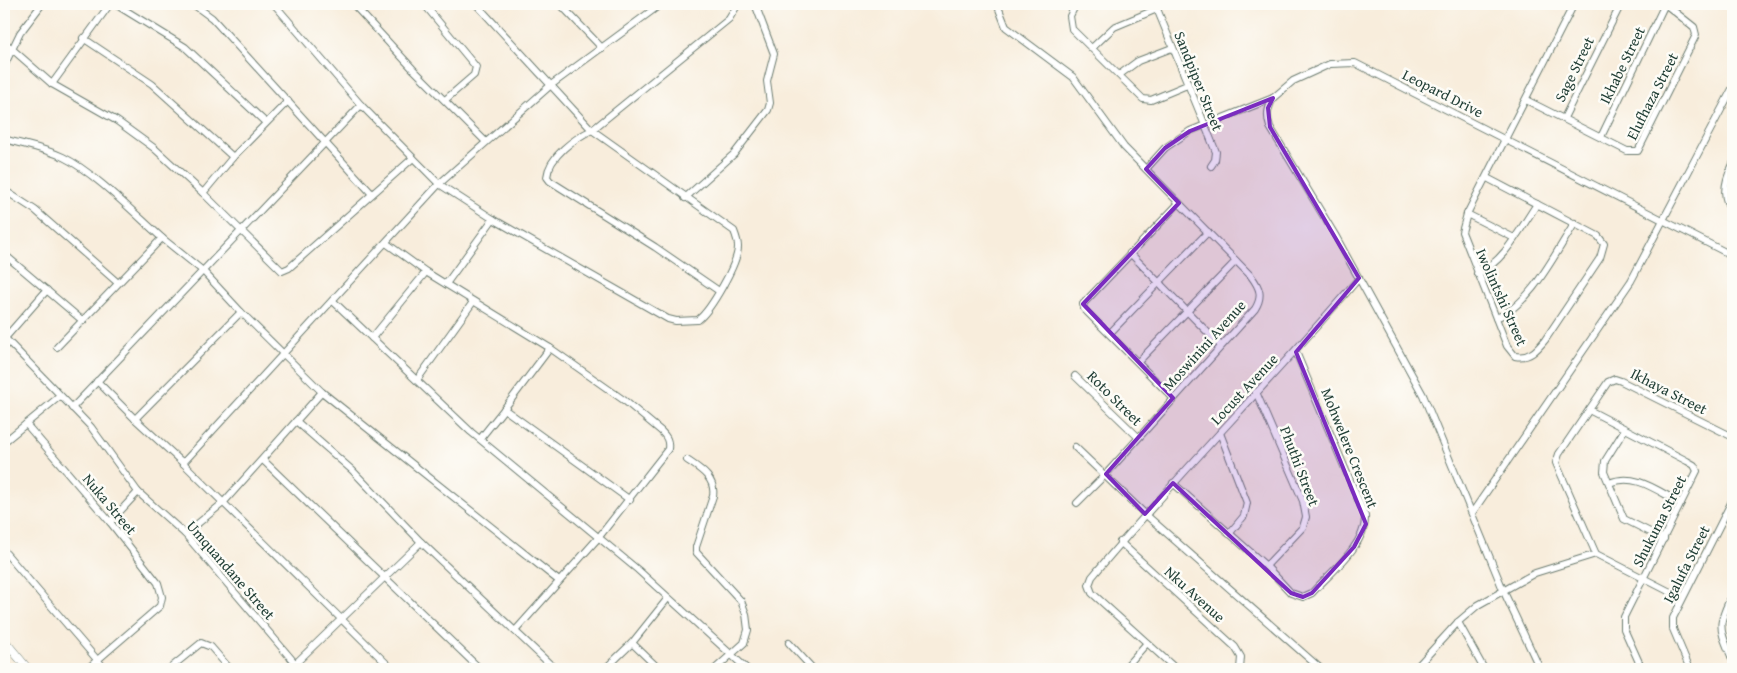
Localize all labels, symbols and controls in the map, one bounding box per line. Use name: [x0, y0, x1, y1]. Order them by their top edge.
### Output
street label: Ikhabe Street: [1594, 22, 1650, 107]
street label: Sandpiper Street: [1169, 28, 1229, 135]
street label: Sage Street: [1549, 32, 1599, 105]
street label: Elufhaza Street: [1621, 48, 1683, 143]
street label: Leopard Drive: [1399, 64, 1487, 122]
street label: Iwolintshi Street: [1471, 245, 1533, 350]
street label: Moswinini Avenue: [1158, 295, 1250, 395]
street label: Locust Avenue: [1206, 349, 1282, 429]
street label: Ikhaya Street: [1627, 363, 1712, 420]
street label: Roto Street: [1083, 366, 1148, 431]
street label: Mohwelere Crescent: [1316, 385, 1384, 512]
street label: Phuthi Street: [1275, 423, 1325, 510]
street label: Nuka Street: [78, 469, 142, 540]
street label: Shukuma Street: [1627, 471, 1691, 570]
street label: Umquandane Street: [182, 516, 281, 625]
street label: Igalufa Street: [1657, 521, 1715, 606]
street label: Nku Avenue: [1160, 561, 1230, 627]

